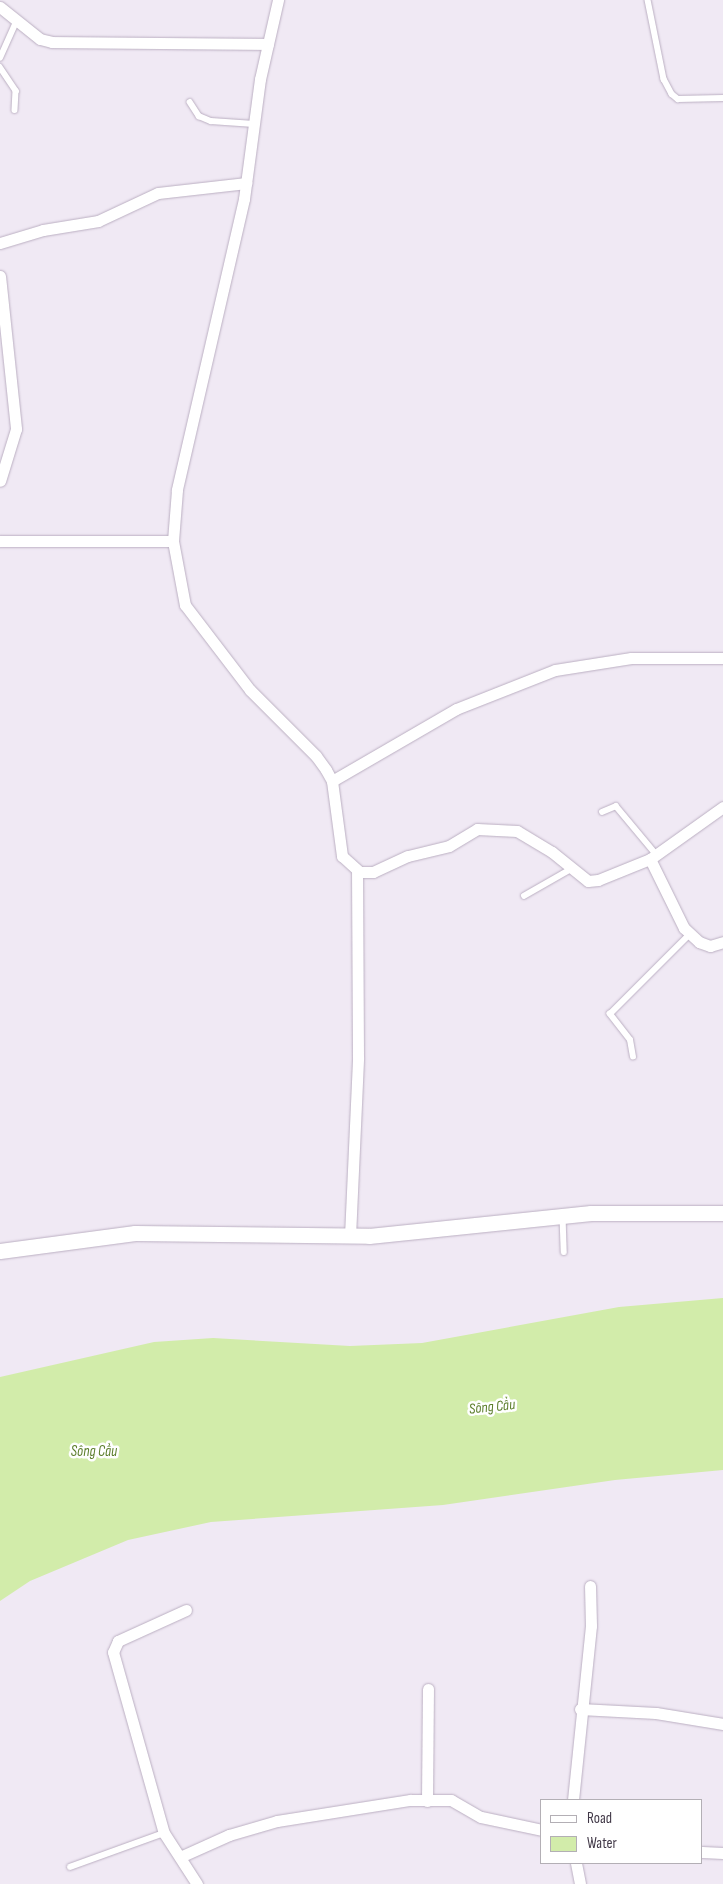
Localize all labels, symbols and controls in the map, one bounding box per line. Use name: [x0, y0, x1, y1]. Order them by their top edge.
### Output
water label: Sông Cầu: [468, 1396, 516, 1418]
water label: Sông Cầu: [71, 1443, 117, 1461]
legend: [540, 1799, 703, 1864]
text: Road: [587, 1809, 612, 1828]
text: Water: [587, 1834, 617, 1853]

